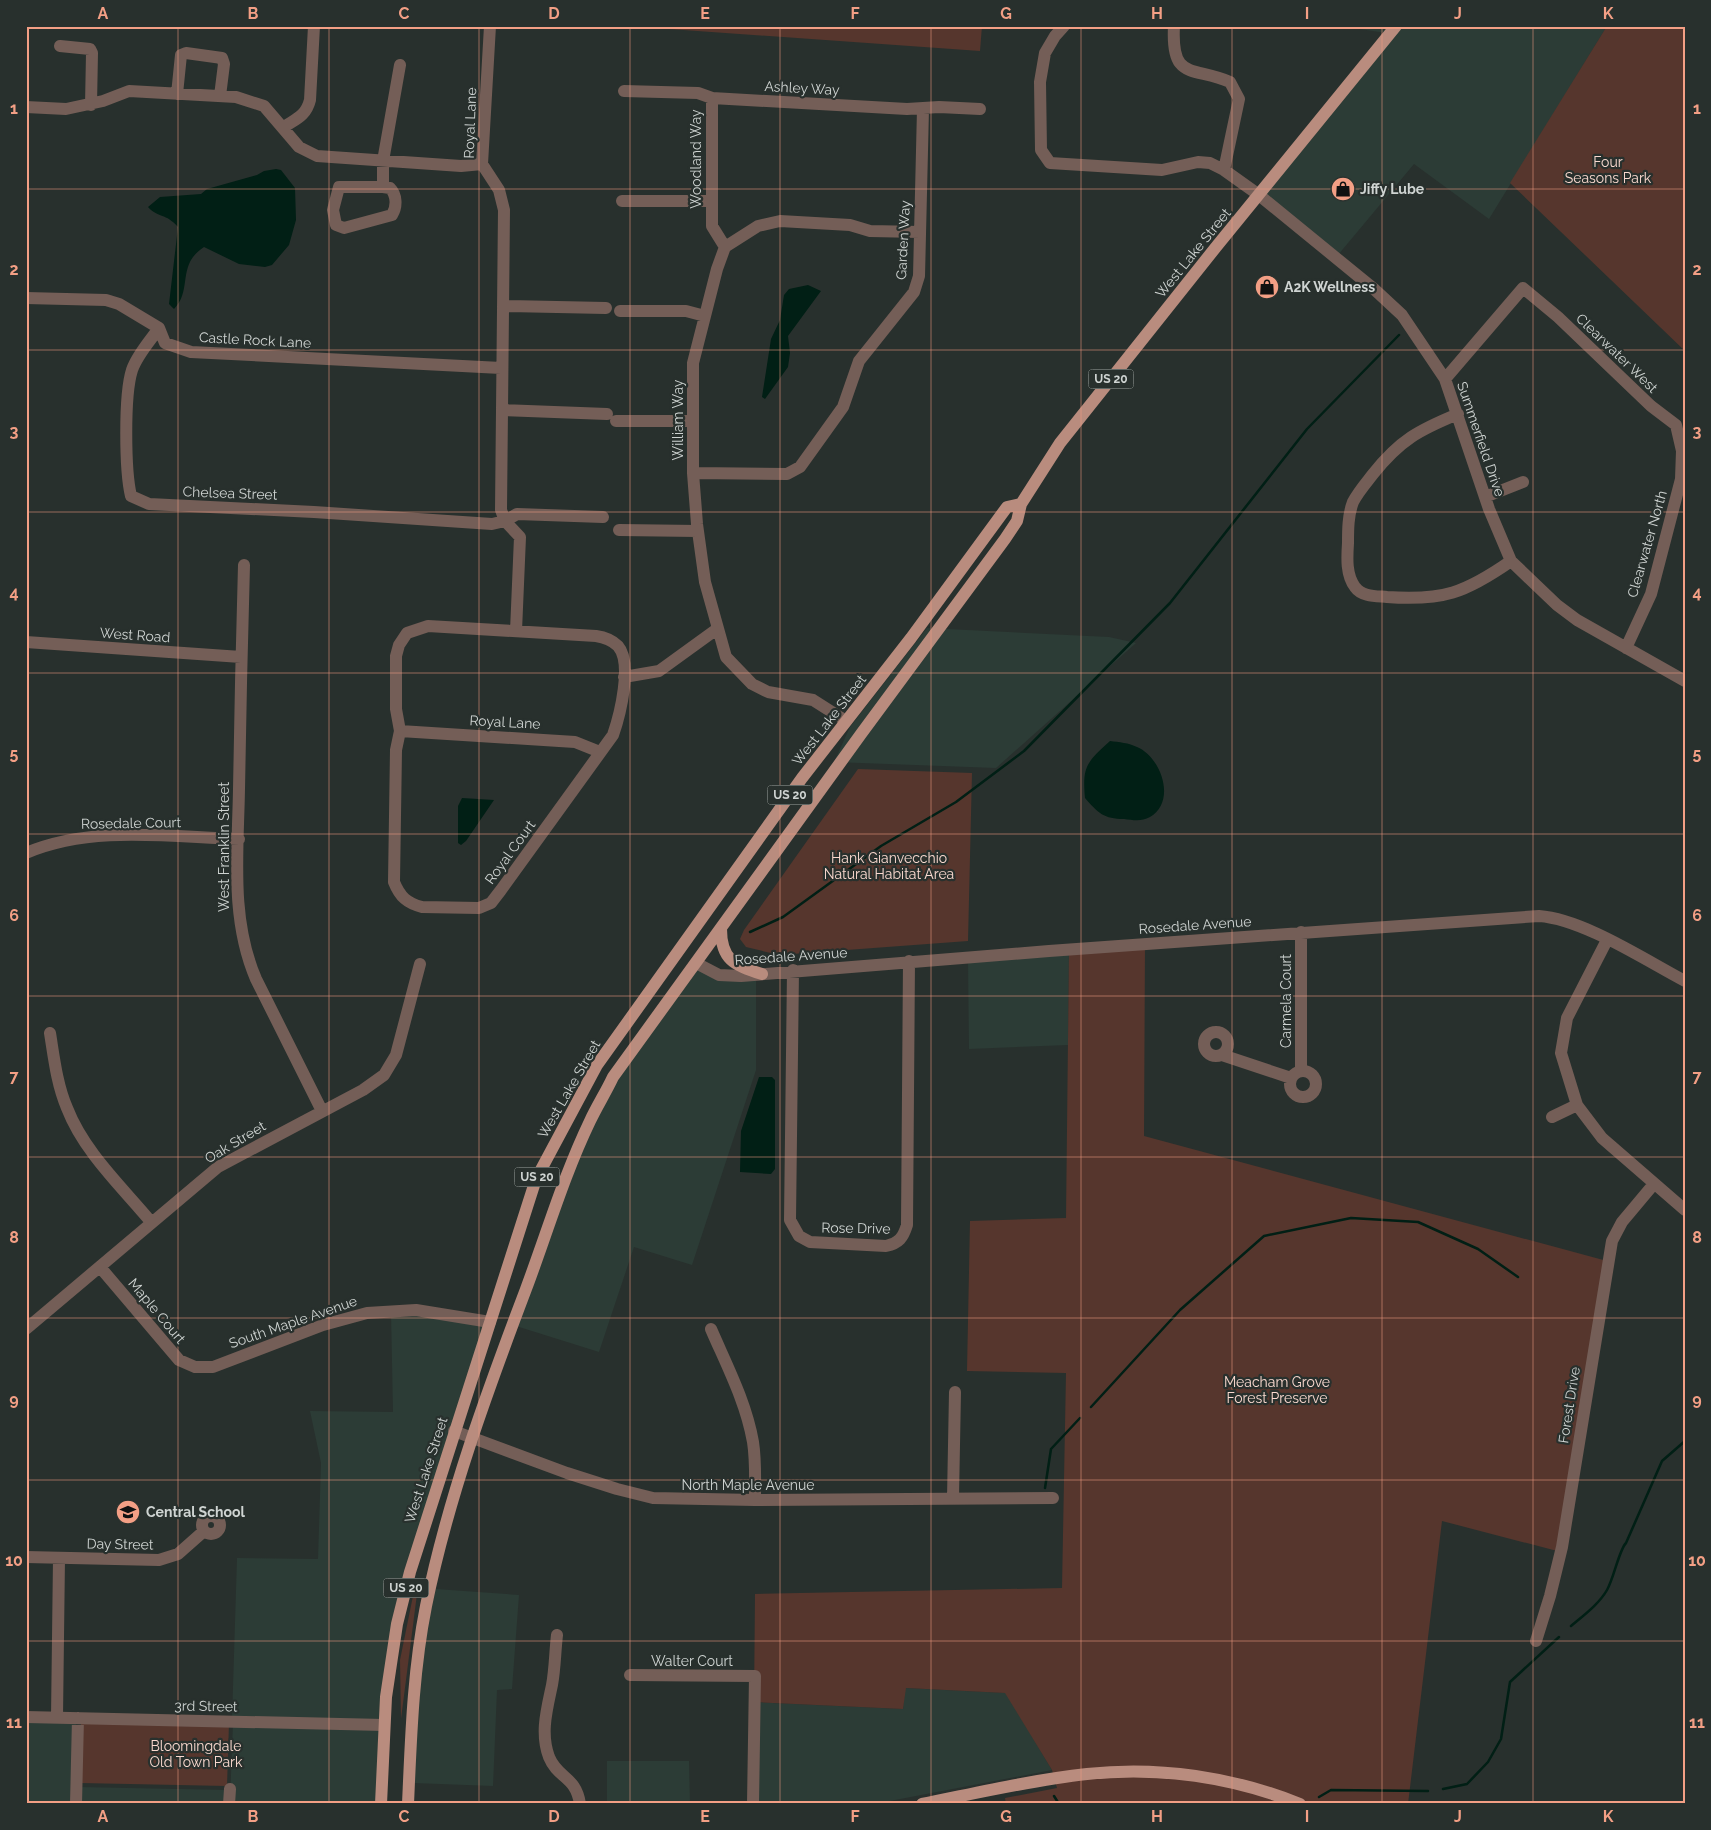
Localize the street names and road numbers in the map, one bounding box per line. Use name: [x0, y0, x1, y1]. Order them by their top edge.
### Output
street label: Ashley Way: [764, 78, 840, 98]
street label: Royal Lane: [461, 87, 479, 159]
street label: Woodland Way: [688, 109, 704, 209]
street label: Garden Way: [893, 200, 913, 280]
street label: West Lake Street: [1152, 205, 1234, 301]
street label: Clearwater West: [1573, 310, 1661, 396]
street label: Castle Rock Lane: [198, 329, 312, 351]
road number: US 20: [1088, 369, 1134, 388]
street label: William Way: [670, 379, 686, 460]
street label: Summerfield Drive: [1454, 379, 1508, 499]
street label: Chelsea Street: [182, 483, 278, 503]
street label: Clearwater North: [1624, 489, 1670, 599]
street label: West Road: [99, 625, 171, 645]
street label: West Lake Street: [789, 671, 869, 768]
street label: Royal Lane: [469, 712, 541, 732]
street label: West Franklin Street: [216, 782, 232, 912]
road number: US 20: [768, 786, 812, 804]
street label: Rosedale Court: [81, 814, 181, 832]
street label: Royal Court: [482, 817, 539, 887]
street label: Rosedale Avenue: [1138, 913, 1252, 937]
street label: Rosedale Avenue: [734, 944, 848, 968]
street label: Carmela Court: [1278, 954, 1294, 1048]
street label: West Lake Street: [534, 1037, 604, 1141]
street label: Oak Street: [202, 1118, 268, 1166]
road number: US 20: [514, 1168, 560, 1186]
street label: Rose Drive: [821, 1219, 891, 1237]
street label: Maple Court: [125, 1275, 189, 1347]
street label: South Maple Avenue: [227, 1293, 359, 1351]
street label: Forest Drive: [1555, 1365, 1583, 1445]
street label: West Lake Street: [401, 1415, 451, 1525]
street label: North Maple Avenue: [681, 1477, 815, 1493]
street label: Day Street: [86, 1535, 154, 1553]
road number: US 20: [384, 1579, 428, 1598]
street label: Walter Court: [651, 1653, 733, 1669]
street label: 3rd Street: [174, 1697, 238, 1715]

